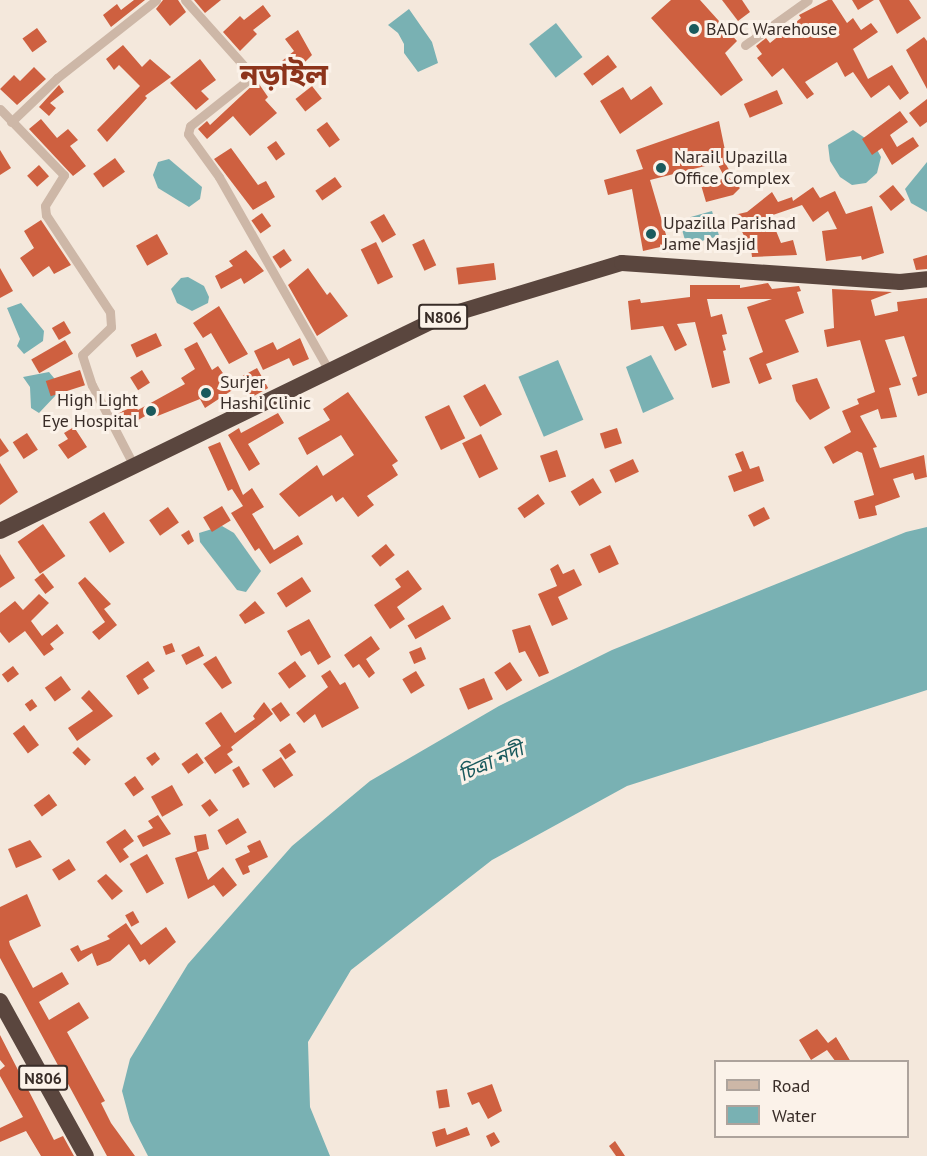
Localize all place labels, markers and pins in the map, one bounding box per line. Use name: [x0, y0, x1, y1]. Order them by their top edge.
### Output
place label: BADC Warehouse: [706, 18, 838, 40]
marker: BADC Warehouse: [687, 22, 701, 36]
place label: Narail Upazilla Office Complex: [674, 147, 790, 190]
marker: Narail Upazilla Office Complex: [652, 159, 670, 177]
place label: Upazilla Parishad Jame Masjid: [663, 213, 796, 256]
marker: Upazilla Parishad Jame Masjid: [644, 227, 658, 241]
place label: Surjer Hashi Clinic: [220, 372, 311, 415]
marker: Surjer Hashi Clinic: [197, 384, 215, 402]
place label: High Light Eye Hospital: [42, 390, 138, 432]
marker: High Light Eye Hospital: [142, 402, 160, 420]

